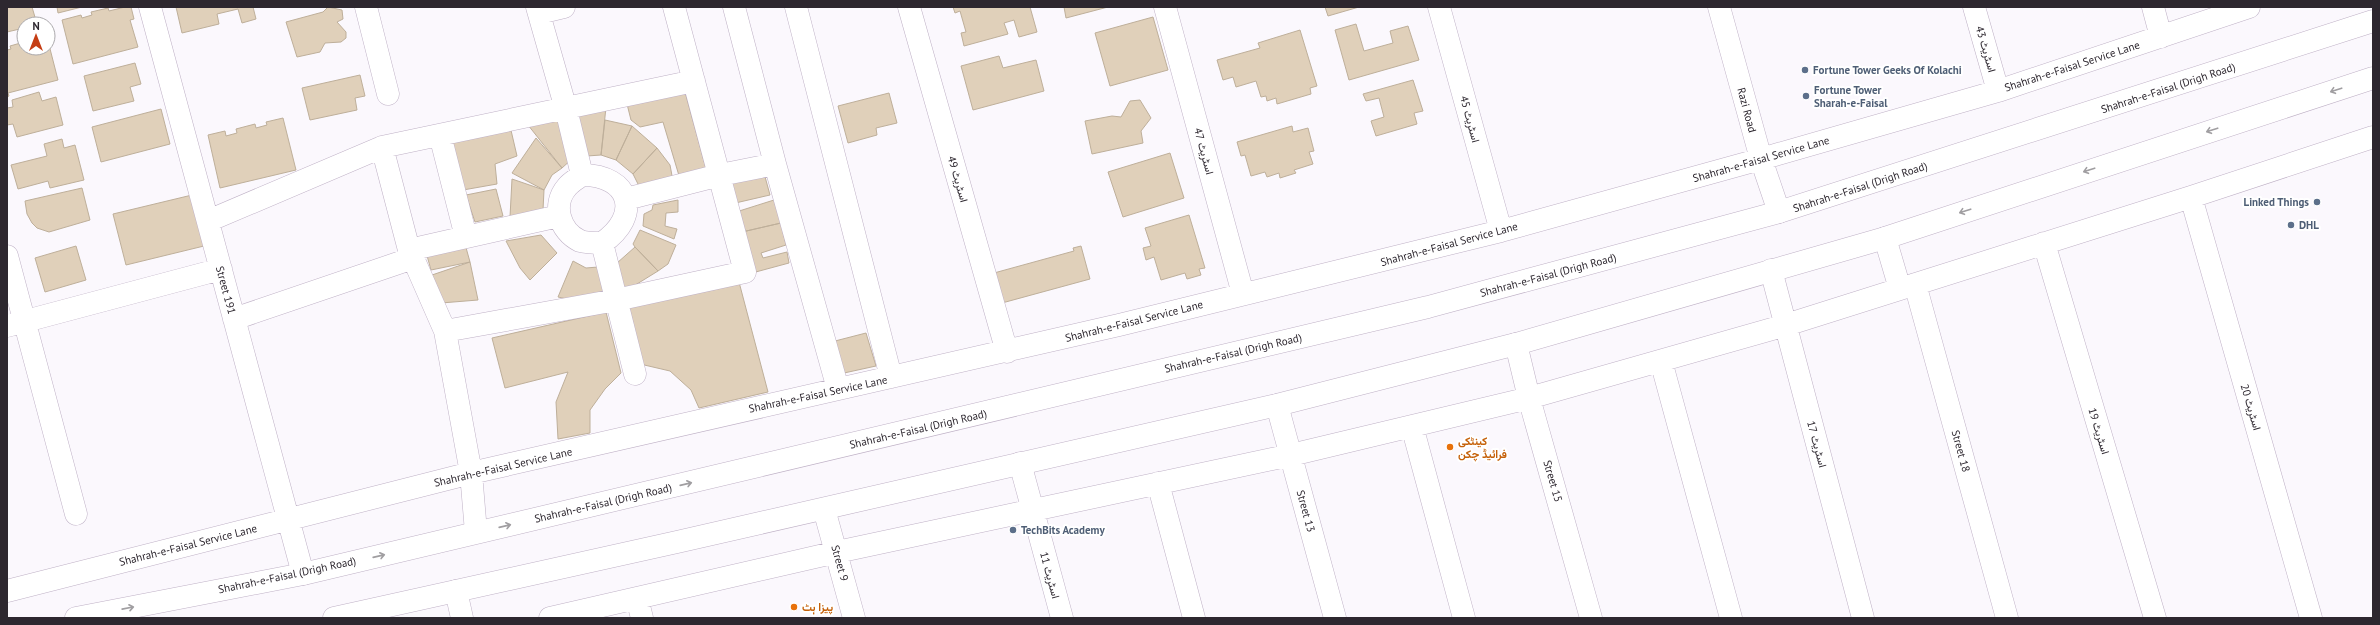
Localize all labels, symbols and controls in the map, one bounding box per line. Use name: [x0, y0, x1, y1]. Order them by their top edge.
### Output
north arrow: [16, 16, 56, 56]
text: N: [32, 19, 40, 33]
street label: اسٹریٹ 43: [1973, 24, 1999, 74]
street label: Shahrah-e-Faisal Service Lane: [2003, 37, 2142, 95]
street label: Shahrah-e-Faisal (Drigh Road): [2099, 60, 2237, 116]
place label: Fortune Tower Geeks Of Kolachi: [1813, 63, 1962, 77]
marker: Fortune Tower Geeks Of Kolachi: [1800, 65, 1810, 75]
place label: Fortune Tower Sharah-e-Faisal: [1814, 83, 1888, 110]
street label: Razi Road: [1734, 86, 1760, 134]
one-way arrow: [2330, 87, 2343, 94]
marker: Fortune Tower Sharah-e-Faisal: [1801, 91, 1811, 101]
street label: اسٹریٹ 45: [1457, 94, 1483, 144]
street label: اسٹریٹ 47: [1191, 126, 1217, 176]
one-way arrow: [2206, 127, 2219, 134]
street label: Shahrah-e-Faisal Service Lane: [1691, 133, 1831, 185]
street label: اسٹریٹ 49: [945, 154, 971, 204]
street label: Shahrah-e-Faisal (Drigh Road): [1791, 159, 1929, 215]
one-way arrow: [2083, 167, 2095, 175]
place label: Linked Things: [2243, 195, 2309, 209]
marker: Linked Things: [2312, 197, 2322, 207]
one-way arrow: [1960, 208, 1972, 216]
place label: DHL: [2299, 218, 2319, 232]
street label: Shahrah-e-Faisal Service Lane: [1379, 219, 1520, 269]
marker: DHL: [2286, 220, 2296, 230]
street label: Shahrah-e-Faisal (Drigh Road): [1478, 250, 1618, 300]
street label: Street 191: [213, 265, 239, 315]
street label: Shahrah-e-Faisal Service Lane: [1064, 297, 1205, 345]
street label: Shahrah-e-Faisal (Drigh Road): [1163, 330, 1303, 376]
street label: Shahrah-e-Faisal Service Lane: [747, 372, 889, 416]
street label: اسٹریٹ 20: [2238, 382, 2264, 432]
street label: Shahrah-e-Faisal (Drigh Road): [848, 406, 988, 452]
street label: اسٹریٹ 19: [2085, 406, 2113, 456]
street label: اسٹریٹ 17: [1804, 419, 1830, 469]
street label: Street 18: [1949, 428, 1973, 474]
place label: کینٹکی فرائیڈ چکن: [1458, 434, 1507, 462]
marker: کینٹکی فرائیڈ چکن: [1445, 442, 1455, 452]
street label: Shahrah-e-Faisal Service Lane: [432, 444, 574, 490]
street label: Street 15: [1540, 458, 1566, 504]
street label: Shahrah-e-Faisal (Drigh Road): [533, 480, 673, 526]
one-way arrow: [680, 480, 693, 487]
street label: Street 13: [1294, 488, 1318, 534]
street label: Shahrah-e-Faisal Service Lane: [118, 521, 259, 569]
one-way arrow: [498, 521, 511, 529]
place label: TechBits Academy: [1021, 523, 1105, 537]
marker: TechBits Academy: [1008, 525, 1018, 535]
street label: Street 9: [828, 543, 852, 583]
street label: اسٹریٹ 11: [1037, 550, 1063, 600]
one-way arrow: [372, 551, 385, 559]
street label: Shahrah-e-Faisal (Drigh Road): [217, 554, 357, 596]
place label: پیزا ہٹ: [802, 600, 833, 615]
marker: پیزا ہٹ: [789, 602, 799, 612]
one-way arrow: [121, 603, 134, 611]

